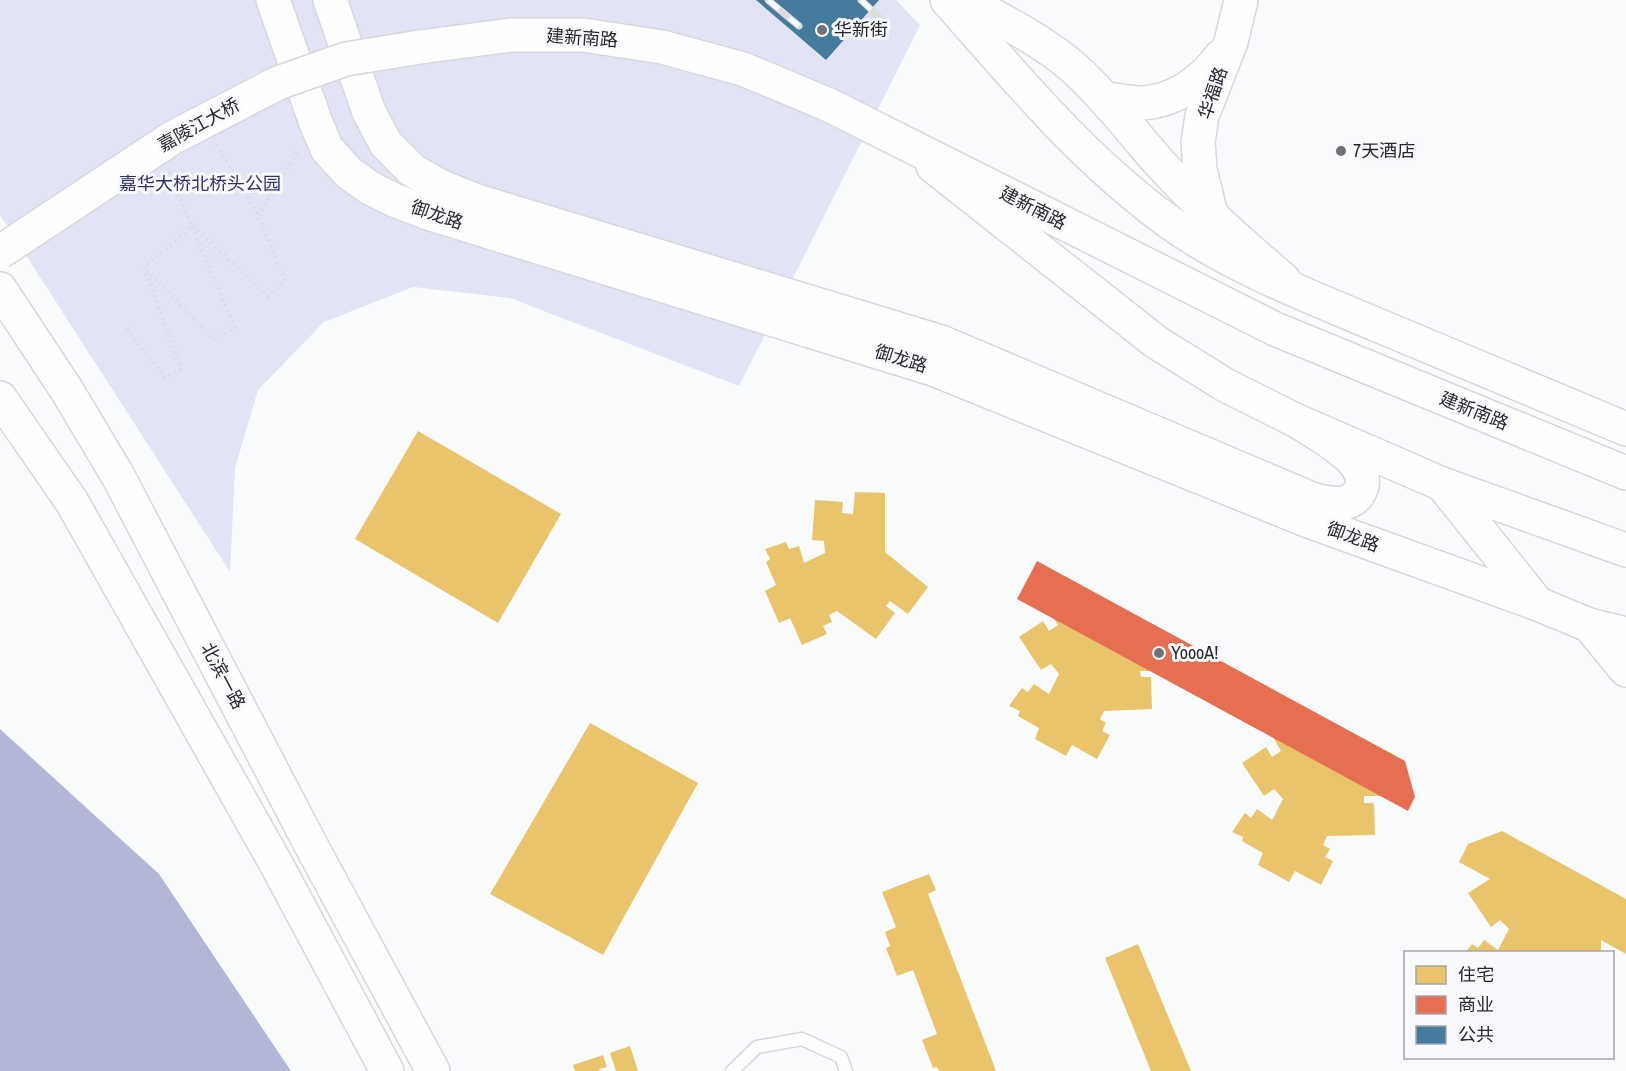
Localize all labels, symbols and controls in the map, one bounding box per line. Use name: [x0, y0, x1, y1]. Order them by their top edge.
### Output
place label: 华新街: [834, 17, 888, 42]
street label: 建新南路: [545, 23, 619, 52]
marker: 华新街: [815, 23, 829, 37]
street label: 华福路: [1192, 63, 1233, 122]
street label: 嘉陵江大桥: [153, 92, 244, 157]
place label: 7天酒店: [1353, 138, 1415, 163]
marker: 7天酒店: [1334, 144, 1348, 158]
park label: 嘉华大桥北桥头公园: [119, 171, 281, 196]
street label: 建新南路: [995, 180, 1071, 235]
street label: 御龙路: [408, 194, 467, 235]
street label: 御龙路: [872, 339, 931, 378]
street label: 建新南路: [1436, 385, 1512, 436]
street label: 御龙路: [1324, 516, 1383, 558]
street label: 北滨一路: [196, 638, 251, 713]
place label: YoooA!: [1171, 640, 1218, 665]
marker: YoooA!: [1152, 646, 1166, 660]
legend: [1404, 951, 1614, 1059]
text: 住宅: [1458, 962, 1494, 987]
text: 商业: [1458, 992, 1494, 1017]
text: 公共: [1458, 1022, 1494, 1047]

